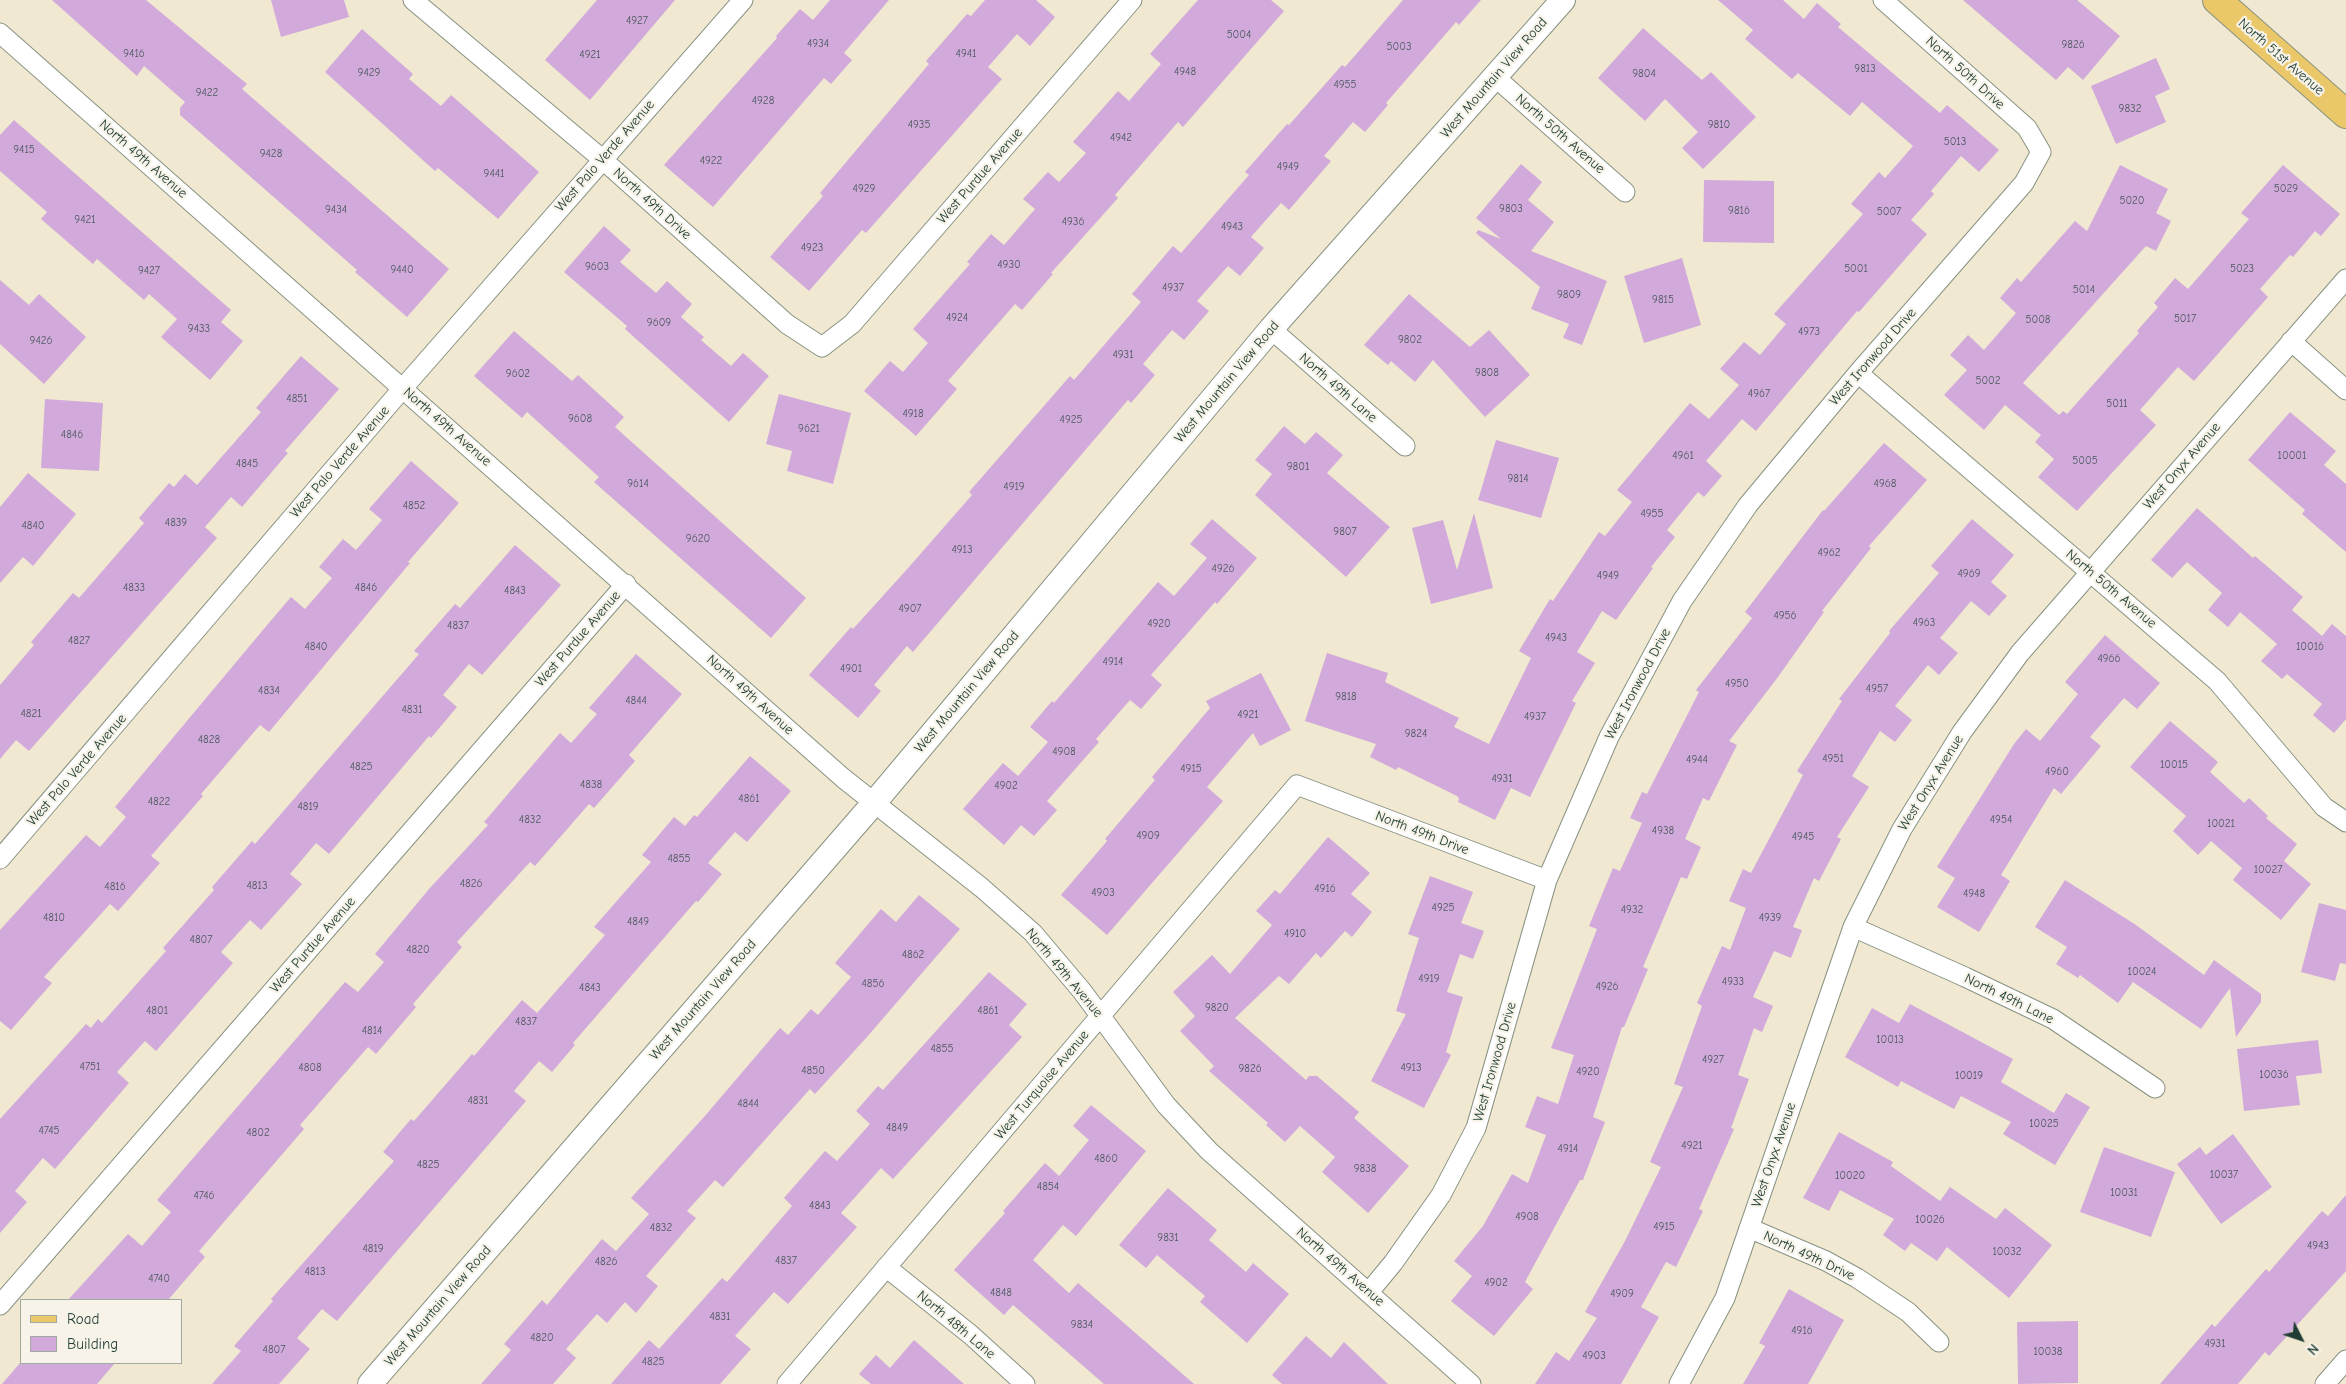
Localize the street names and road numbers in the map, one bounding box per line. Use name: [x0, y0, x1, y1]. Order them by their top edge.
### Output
street label: West Mountain View Road: [1437, 14, 1551, 142]
street label: North 51st Avenue: [2234, 15, 2328, 99]
street label: North 50th Drive: [1922, 33, 2008, 113]
street label: North 50th Avenue: [1512, 90, 1608, 178]
street label: West Palo Verde Avenue: [552, 97, 658, 215]
street label: North 49th Avenue: [95, 116, 191, 202]
street label: West Purdue Avenue: [934, 125, 1026, 227]
street label: North 49th Drive: [610, 165, 694, 243]
street label: West Ironwood Drive: [1826, 305, 1920, 409]
street label: West Mountain View Road: [1171, 318, 1283, 446]
street label: North 49th Lane: [1296, 350, 1380, 426]
street label: North 49th Avenue: [399, 384, 495, 470]
street label: West Palo Verde Avenue: [287, 403, 393, 521]
street label: West Onyx Avenue: [2140, 419, 2224, 513]
street label: North 50th Avenue: [2062, 546, 2160, 632]
street label: West Purdue Avenue: [532, 588, 624, 690]
street label: West Ironwood Drive: [1602, 625, 1674, 743]
street label: West Mountain View Road: [911, 628, 1023, 756]
street label: North 49th Avenue: [703, 651, 797, 739]
street label: West Palo Verde Avenue: [24, 711, 130, 829]
street label: West Onyx Avenue: [1895, 732, 1967, 834]
street label: North 49th Drive: [1373, 807, 1471, 859]
street label: West Purdue Avenue: [267, 894, 359, 996]
street label: North 49th Avenue: [1022, 925, 1106, 1021]
street label: West Mountain View Road: [646, 936, 760, 1064]
street label: North 49th Lane: [1962, 970, 2056, 1028]
street label: West Ironwood Drive: [1470, 1000, 1520, 1124]
street label: West Turquoise Avenue: [991, 1027, 1093, 1143]
street label: West Onyx Avenue: [1748, 1100, 1800, 1210]
street label: North 49th Avenue: [1292, 1224, 1388, 1310]
street label: North 49th Drive: [1761, 1227, 1857, 1285]
street label: West Mountain View Road: [381, 1242, 495, 1370]
street label: North 48th Lane: [913, 1287, 999, 1363]

